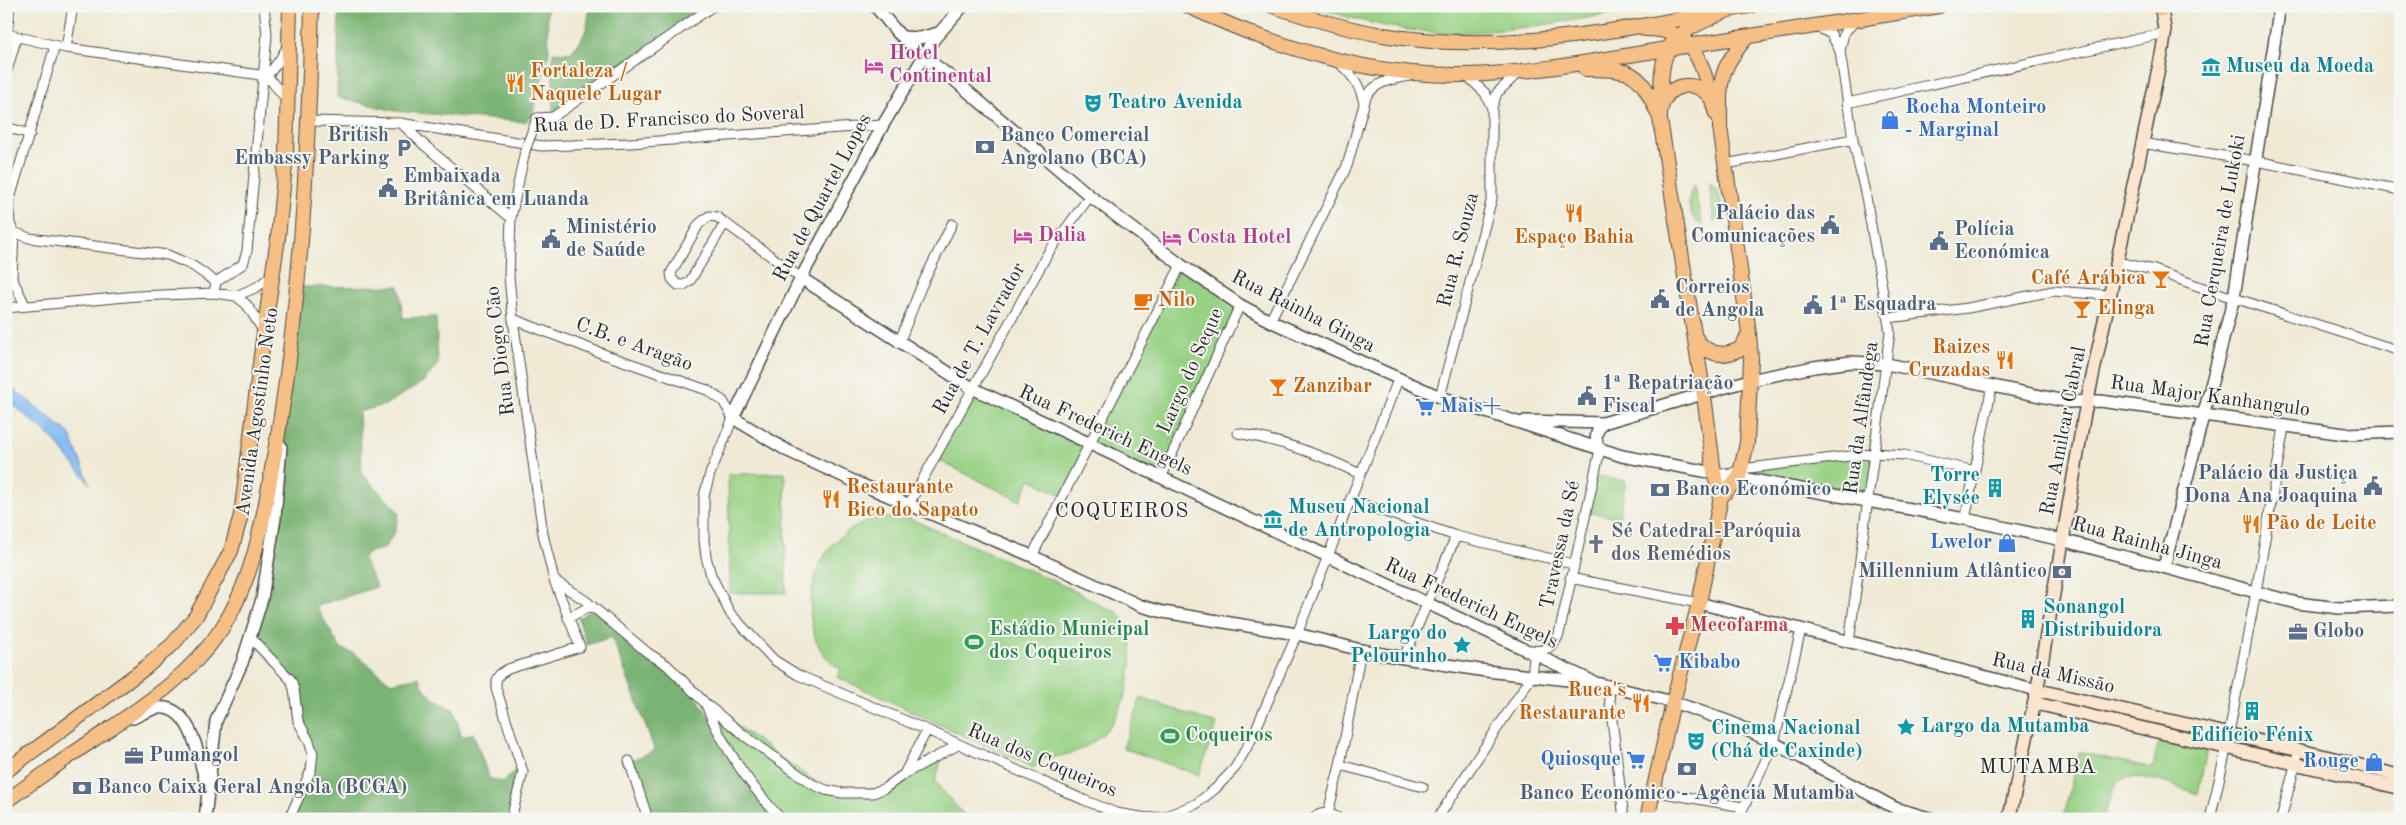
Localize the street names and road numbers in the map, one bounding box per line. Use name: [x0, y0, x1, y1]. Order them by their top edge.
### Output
street label: Rua de D. Francisco do Soveral: [533, 103, 805, 137]
street label: Rua de Quartel Lopes: [770, 111, 876, 285]
street label: Rua Cerqueira de Lukoki: [2192, 133, 2250, 349]
street label: Rua R. Souza: [1435, 190, 1483, 310]
street label: Rua de T. Lavrador: [930, 260, 1030, 418]
street label: Rua Rainha Ginga: [1228, 267, 1378, 357]
street label: Rua Diogo Cão: [483, 285, 519, 417]
street label: Largo do Seque: [1154, 305, 1228, 437]
street label: Avenida Agostinho Neto: [233, 306, 283, 518]
street label: C.B. e Aragão: [573, 315, 695, 375]
street label: Rua da Alfândega: [1841, 340, 1883, 496]
street label: Rua Amilcar Cabral: [2038, 345, 2090, 517]
street label: Rua Major Kanhangulo: [2109, 373, 2311, 421]
street label: Rua Frederich Engels: [1015, 382, 1195, 480]
street label: Travessa da Sé: [1538, 479, 1584, 611]
street label: Rua Rainha Jinga: [2070, 514, 2225, 574]
street label: Rua Frederich Engels: [1381, 555, 1561, 653]
street label: Rua da Missão: [1989, 650, 2117, 698]
street label: Rua dos Coqueiros: [964, 720, 1120, 802]

